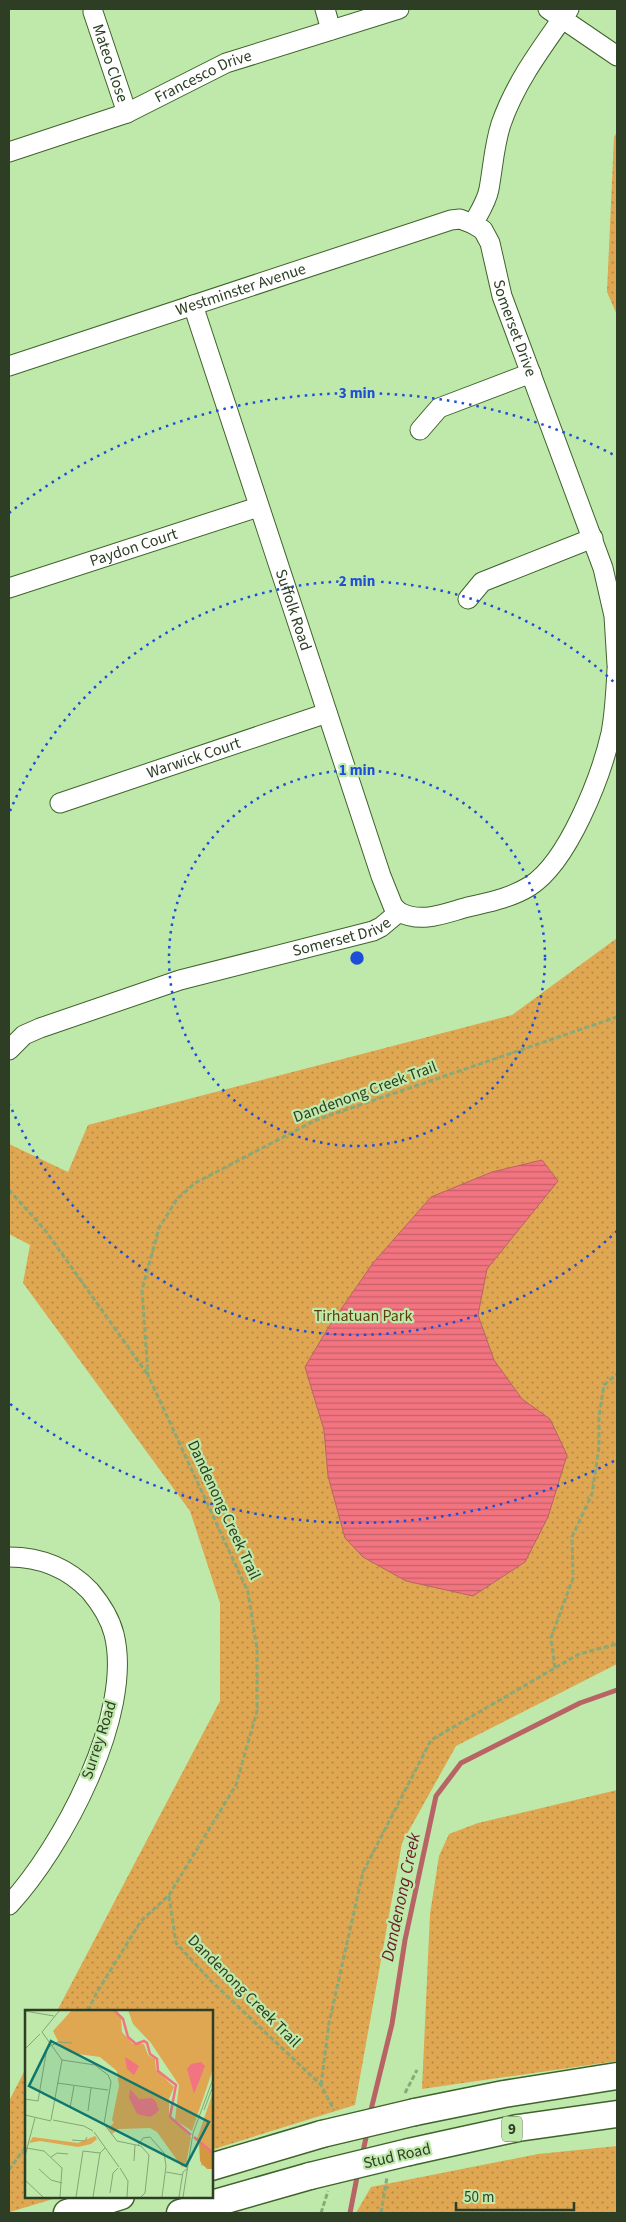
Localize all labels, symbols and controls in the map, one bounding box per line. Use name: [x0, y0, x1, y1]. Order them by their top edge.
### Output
street label: Mateo Close: [87, 21, 134, 105]
street label: Francesco Drive: [151, 45, 254, 108]
street label: Westminster Avenue: [173, 258, 309, 321]
street label: Somerset Drive: [488, 277, 542, 380]
text: 3 min: [339, 383, 375, 404]
street label: Paydon Court: [87, 523, 181, 572]
street label: Suffolk Road: [270, 566, 317, 654]
text: 2 min: [339, 571, 375, 592]
street label: Warwick Court: [144, 732, 244, 784]
text: 1 min: [339, 760, 375, 781]
street label: Somerset Drive: [290, 912, 396, 962]
centre of rings: [348, 949, 366, 967]
street label: Dandenong Creek Trail: [290, 1056, 440, 1128]
park label: Tirhatuan Park: [314, 1305, 412, 1327]
street label: Dandenong Creek Trail: [182, 1437, 266, 1583]
street label: Surrey Road: [76, 1698, 122, 1782]
water label: Dandenong Creek: [375, 1830, 427, 1964]
street label: Dandenong Creek Trail: [183, 1930, 305, 2052]
inset map: [25, 2010, 212, 2197]
road number: 9: [502, 2116, 522, 2142]
street label: Stud Road: [361, 2138, 433, 2174]
scale bar: [456, 2180, 574, 2212]
text: 50 m: [464, 2187, 494, 2208]

